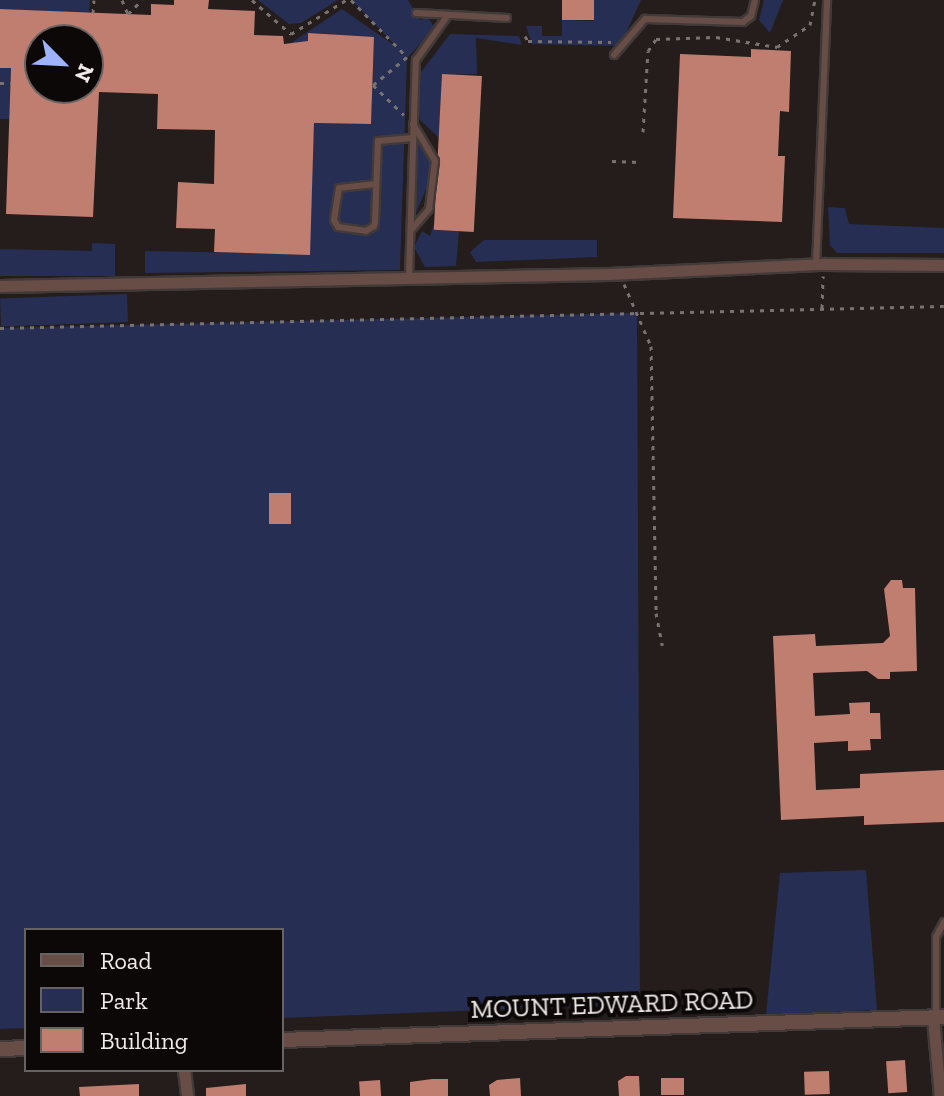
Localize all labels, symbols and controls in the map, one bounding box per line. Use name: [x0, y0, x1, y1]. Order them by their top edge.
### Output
north arrow: [24, 24, 104, 104]
text: N: [69, 60, 100, 86]
legend: [24, 928, 284, 1072]
text: Road: [100, 946, 152, 975]
street label: MOUNT EDWARD ROAD: [470, 984, 754, 1026]
text: Park: [100, 986, 148, 1015]
text: Building: [100, 1026, 188, 1055]

